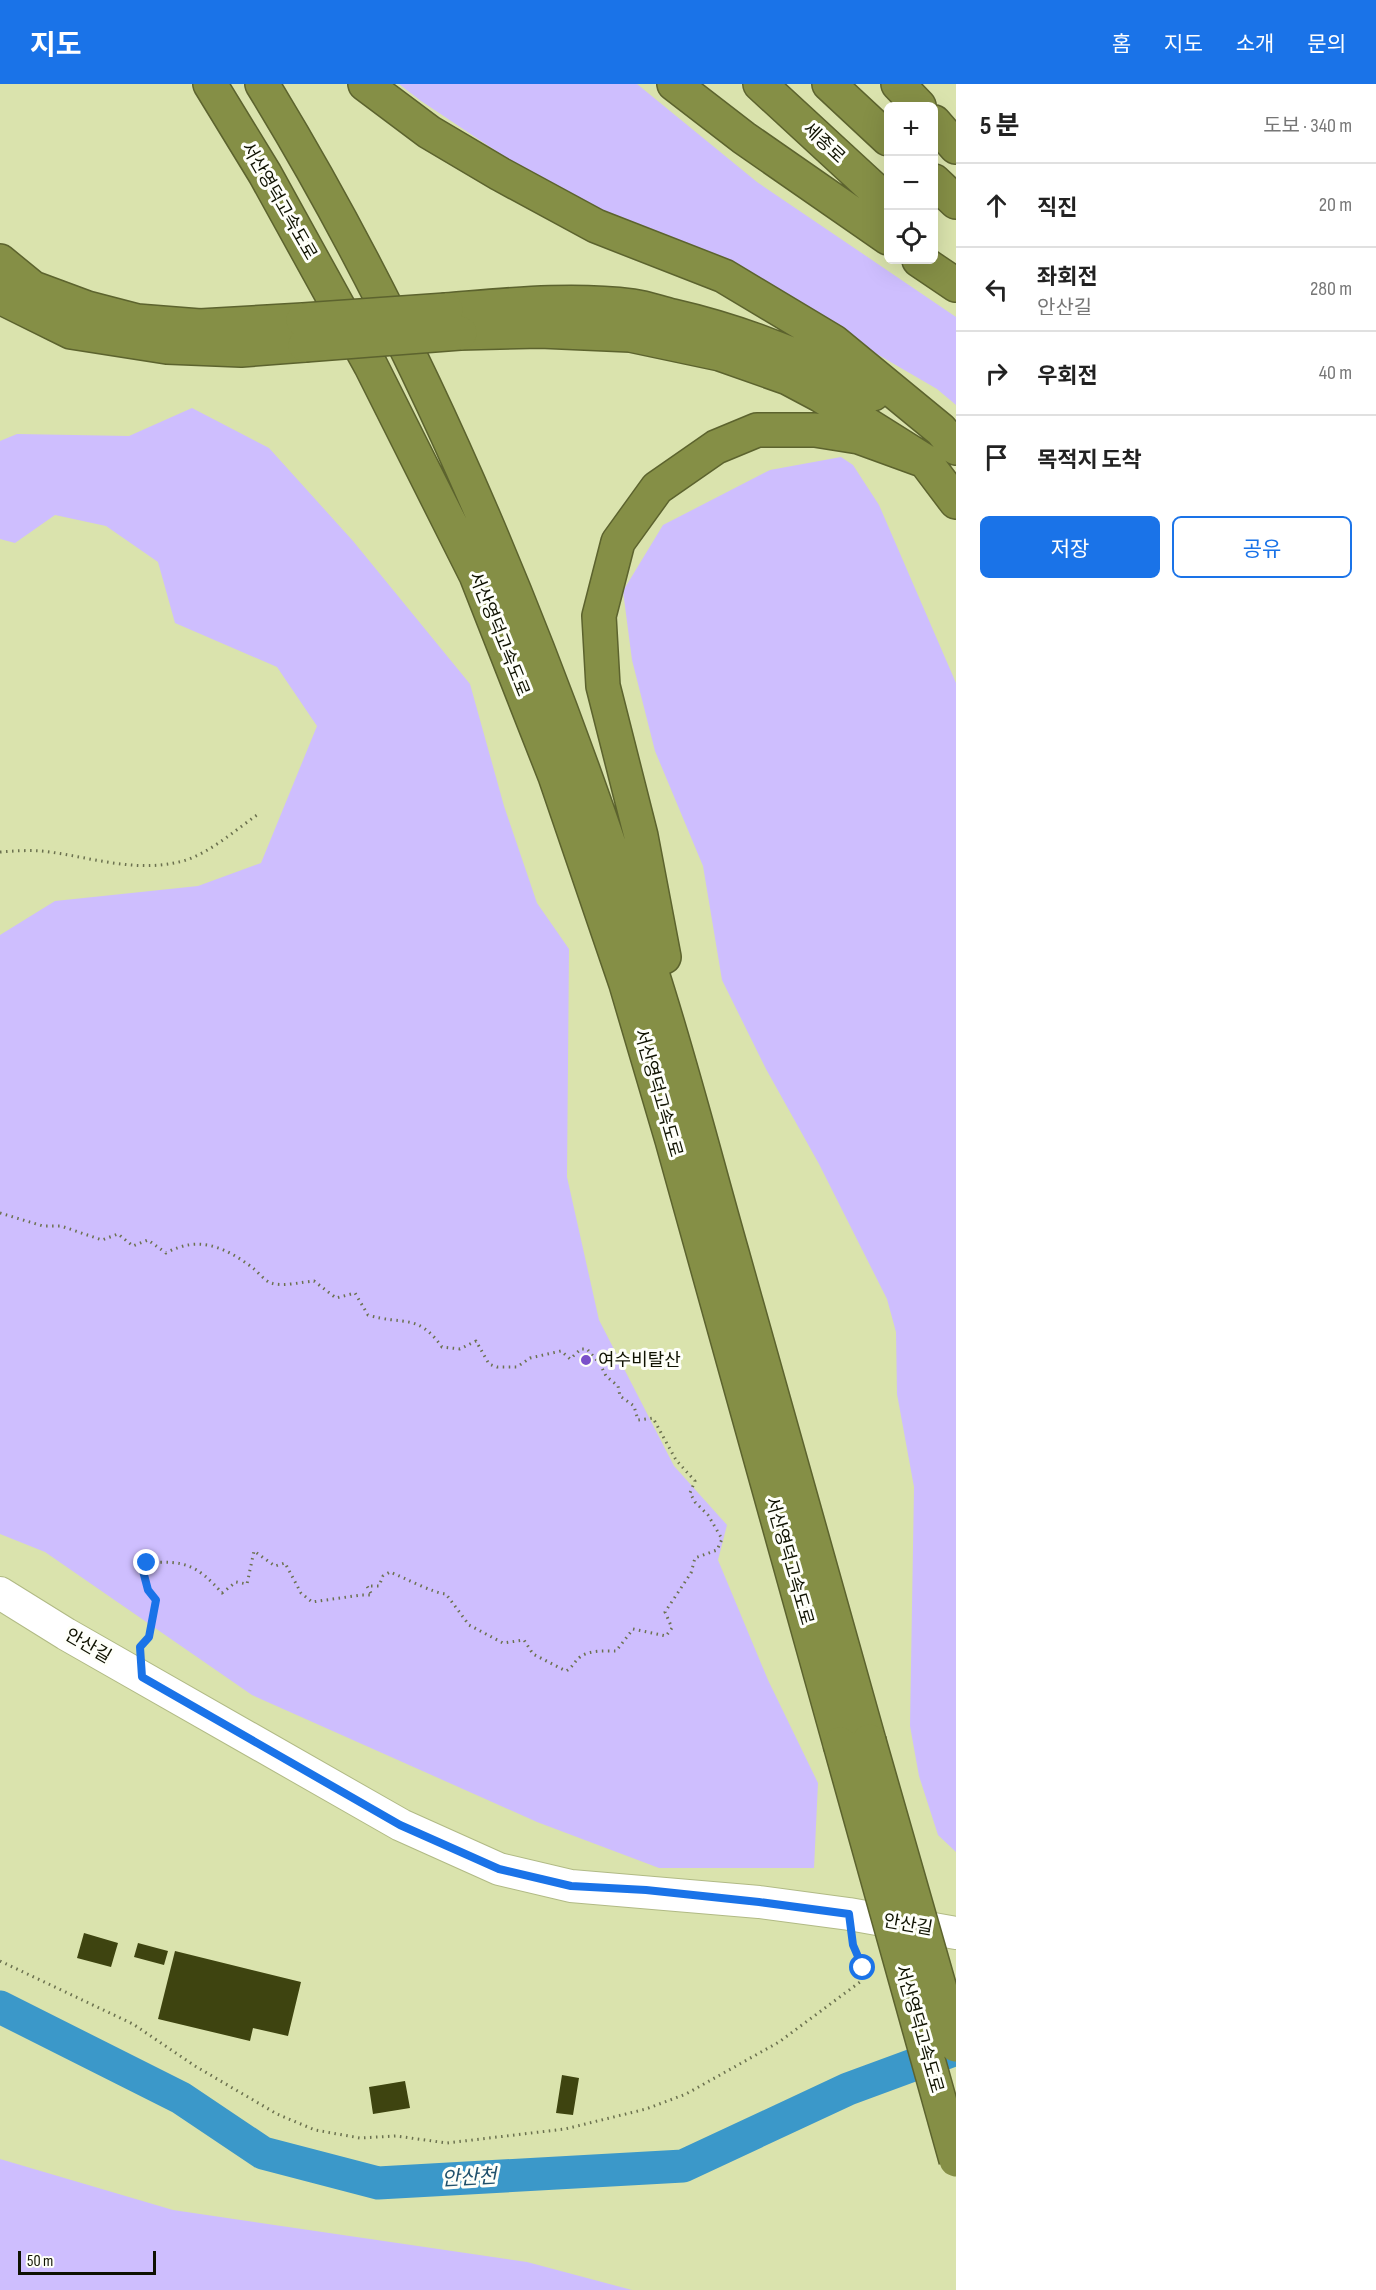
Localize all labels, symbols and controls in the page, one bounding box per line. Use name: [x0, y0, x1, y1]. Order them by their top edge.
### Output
text: 지도: [30, 29, 82, 62]
text: 홈: [1112, 32, 1131, 57]
text: 지도: [1164, 32, 1203, 57]
text: 소개: [1236, 32, 1274, 57]
text: 문의: [1307, 32, 1346, 57]
map controls: [884, 102, 938, 264]
button: +: [884, 102, 938, 156]
text: 5 분: [980, 111, 1019, 142]
text: 도보 · 340 m: [1263, 114, 1352, 138]
street label: 세종로: [799, 118, 849, 168]
street label: 서산영덕고속도로: [237, 138, 321, 264]
button: −: [884, 156, 938, 210]
icon: ahead: [980, 189, 1013, 222]
text: 20 m: [1319, 193, 1352, 217]
text: 직진: [1037, 195, 1077, 222]
button: locate: [884, 210, 938, 264]
text: 좌회전: [1037, 264, 1098, 291]
icon: left: [980, 273, 1013, 306]
text: 280 m: [1310, 277, 1352, 301]
text: 안산길: [1037, 296, 1092, 320]
icon: right: [980, 357, 1013, 390]
text: 40 m: [1319, 361, 1352, 385]
text: 우회전: [1037, 363, 1098, 390]
icon: arrive: [980, 441, 1013, 474]
text: 목적지 도착: [1037, 447, 1142, 474]
button: 저장: [980, 516, 1160, 578]
button: 공유: [1172, 516, 1352, 578]
street label: 서산영덕고속도로: [464, 569, 534, 699]
street label: 서산영덕고속도로: [630, 1026, 686, 1160]
place label: 여수비탈산: [598, 1350, 681, 1371]
marker: 여수비탈산: [579, 1353, 593, 1367]
street label: 서산영덕고속도로: [761, 1494, 817, 1628]
route end: [133, 1549, 159, 1575]
street label: 안산길: [61, 1624, 115, 1668]
street label: 안산길: [882, 1910, 934, 1940]
route start: [849, 1954, 875, 1980]
street label: 서산영덕고속도로: [891, 1962, 947, 2096]
water label: 안산천: [441, 2164, 500, 2191]
scale bar: [18, 2248, 156, 2276]
text: 50 m: [27, 2252, 53, 2271]

